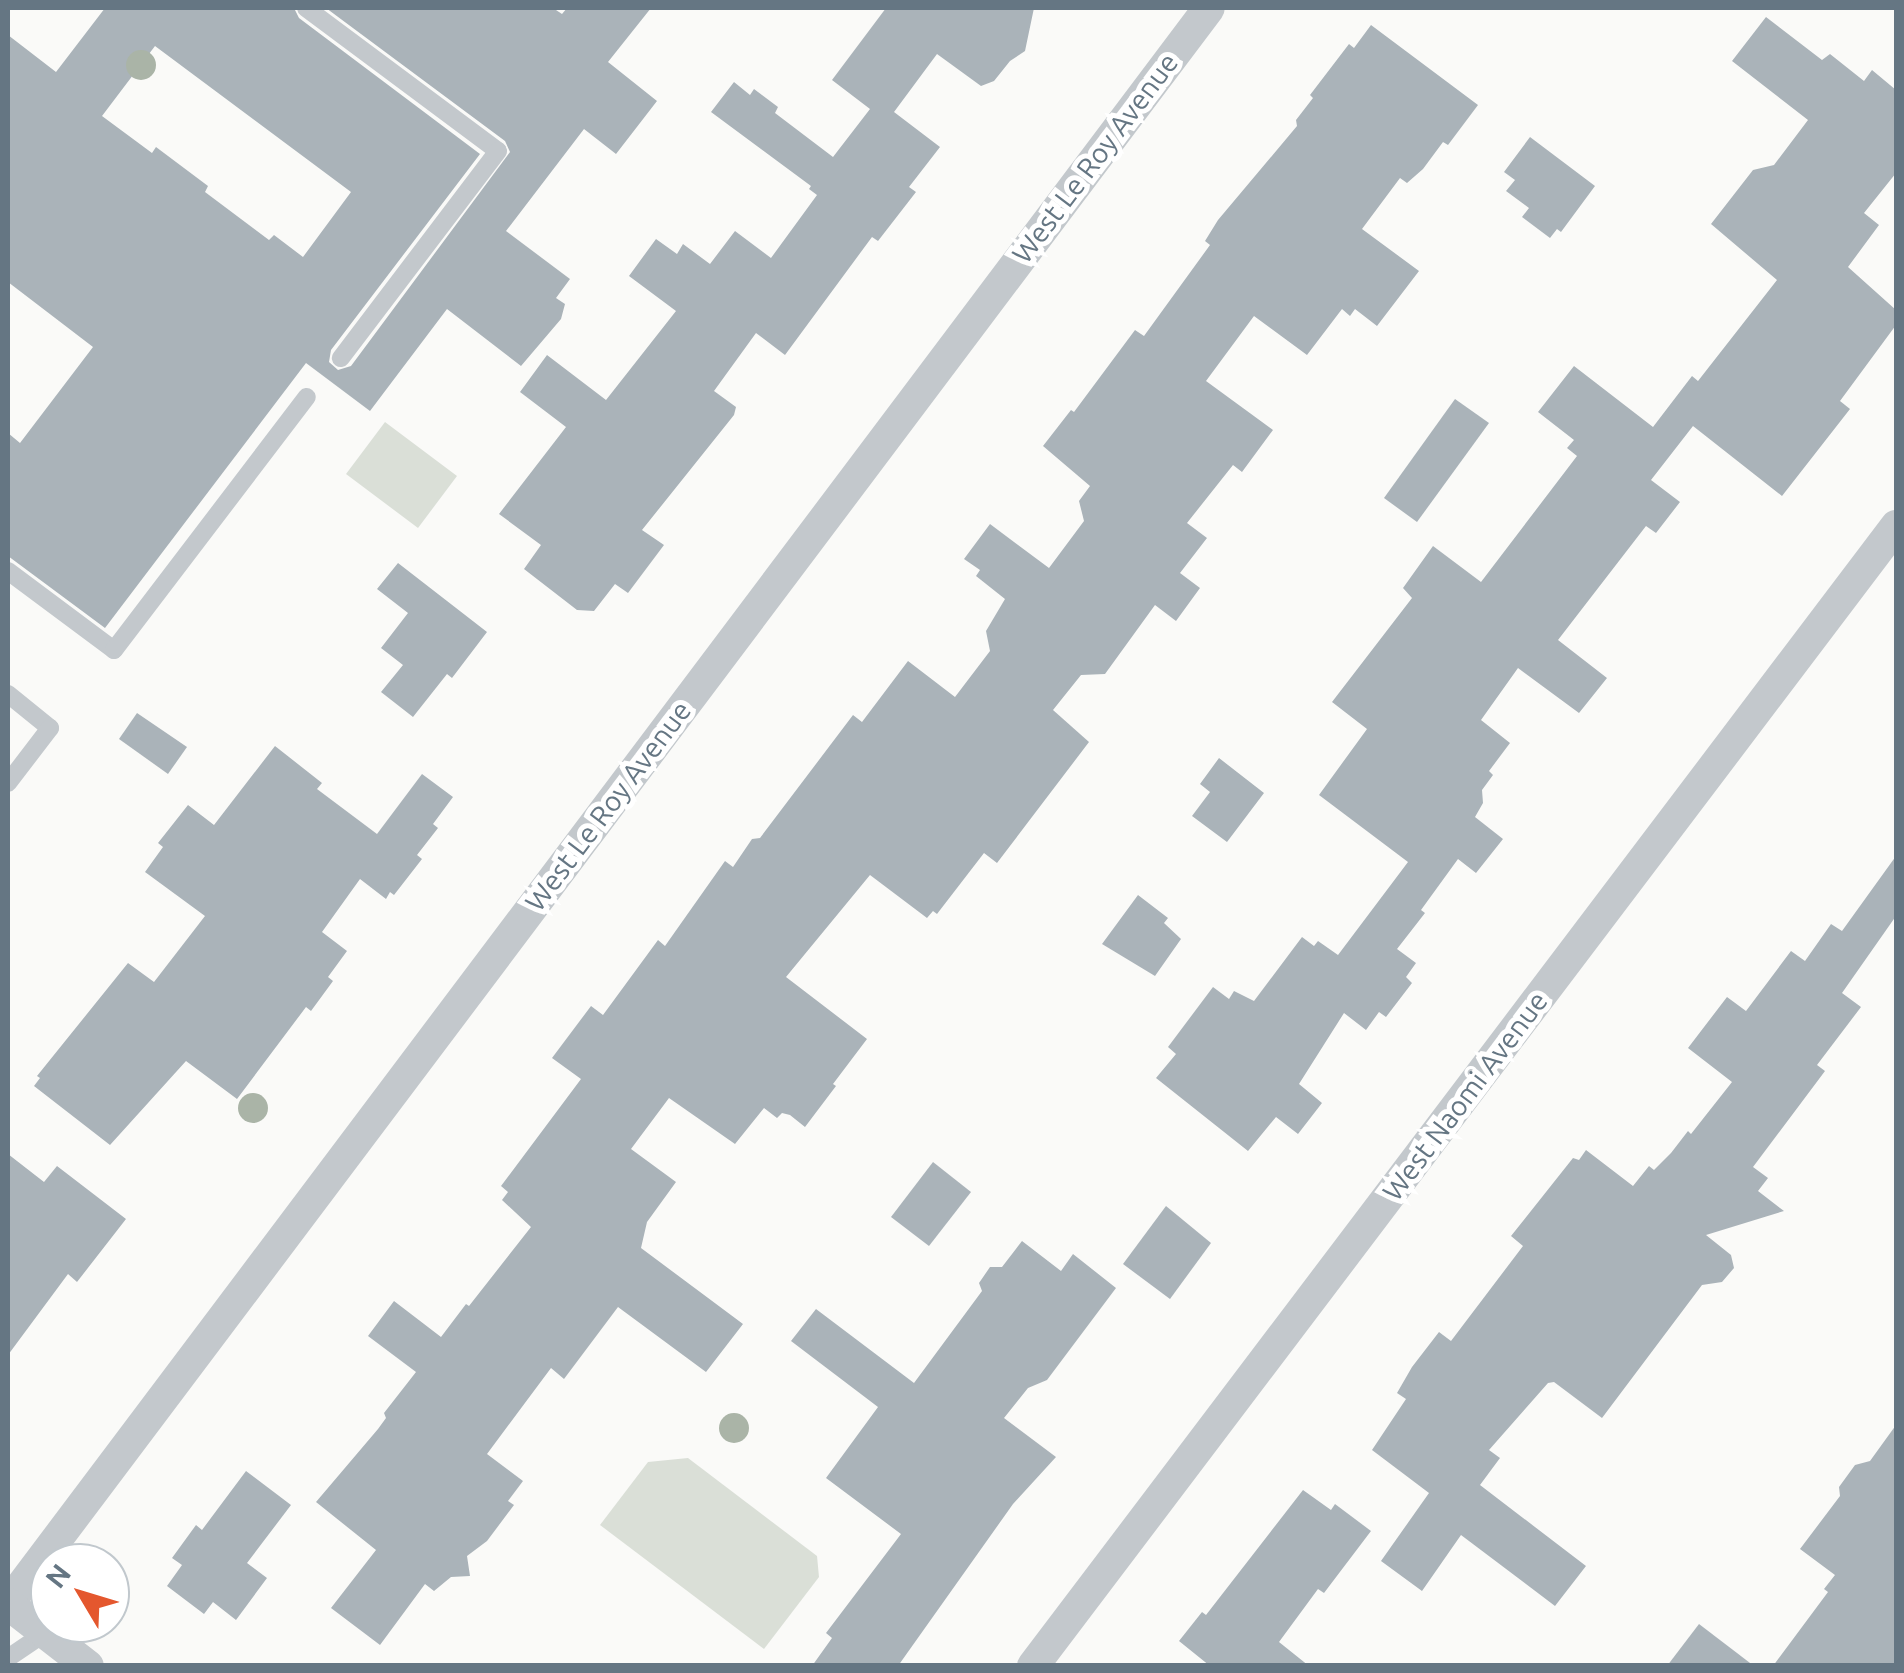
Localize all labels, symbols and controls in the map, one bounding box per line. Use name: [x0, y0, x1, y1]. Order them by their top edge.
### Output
street label: West Le Roy Avenue: [1005, 46, 1185, 270]
street label: West Le Roy Avenue: [518, 694, 698, 918]
street label: West Naomi Avenue: [1375, 985, 1555, 1207]
north arrow: [30, 1543, 130, 1643]
text: N: [39, 1558, 76, 1593]

